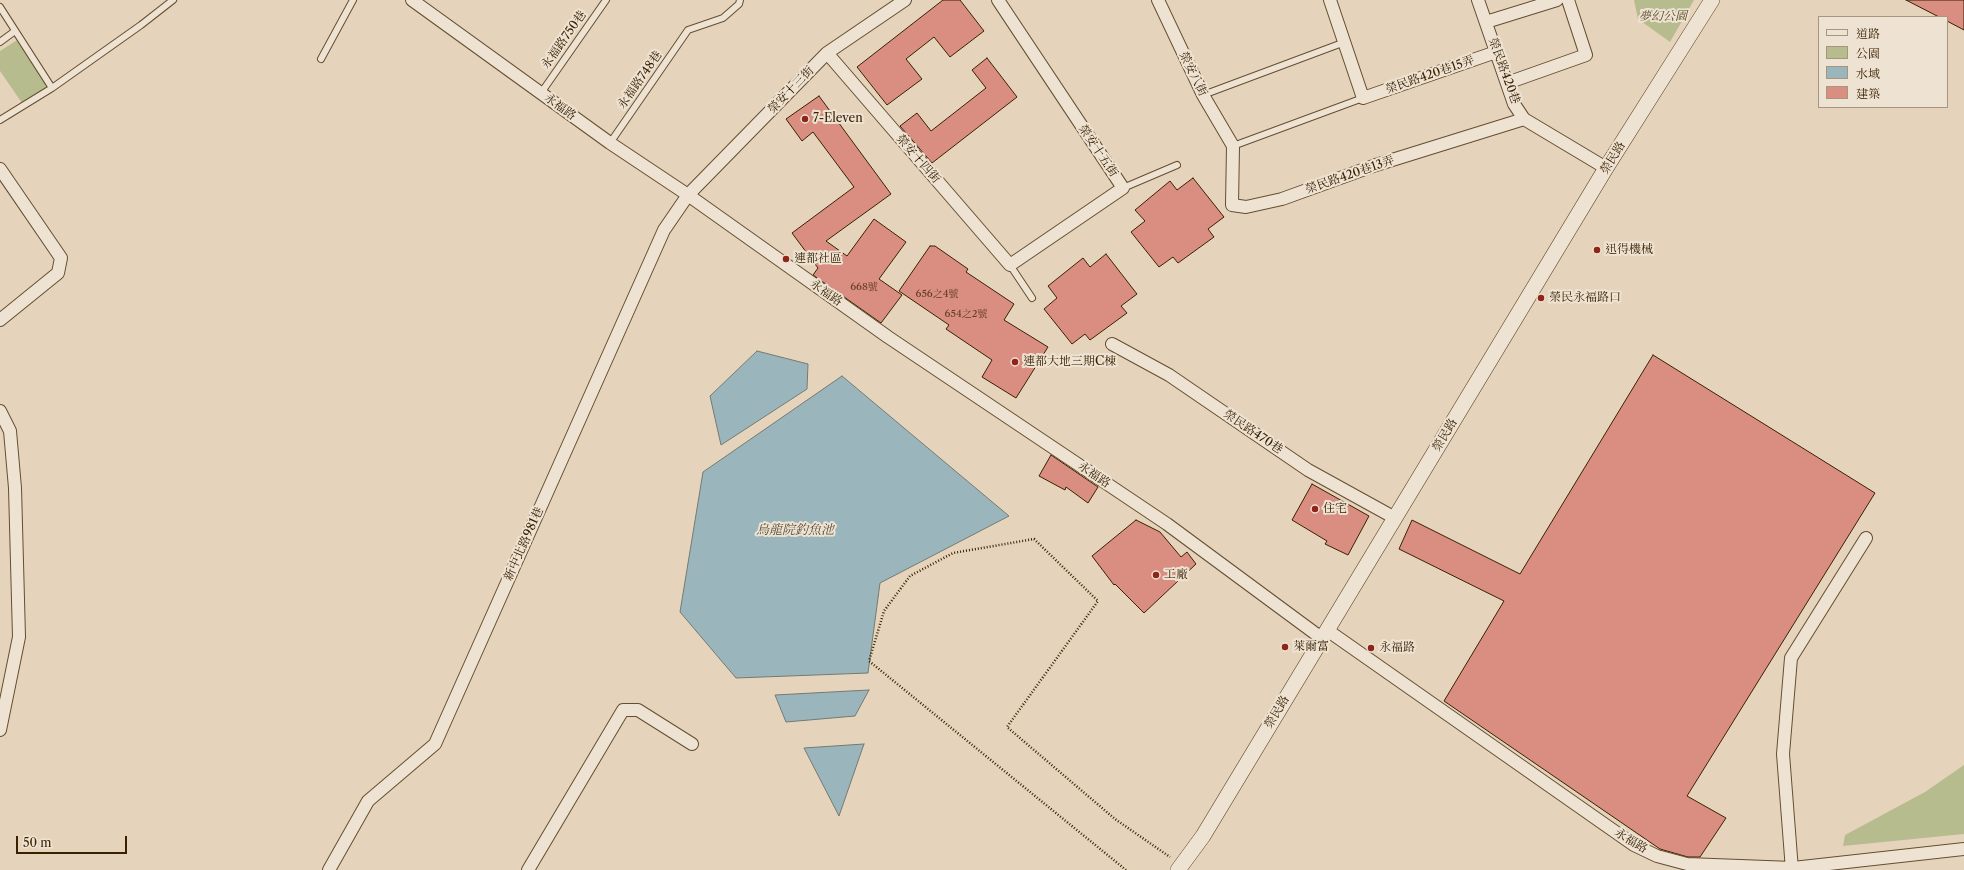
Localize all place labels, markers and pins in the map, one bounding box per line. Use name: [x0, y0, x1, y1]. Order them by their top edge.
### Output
place label: 7-Eleven: [813, 112, 863, 126]
marker: 7-Eleven: [800, 114, 810, 124]
place label: 迅得機械: [1605, 243, 1653, 257]
marker: 迅得機械: [1592, 245, 1602, 255]
place label: 連都社區: [794, 252, 842, 266]
marker: 連都社區: [781, 254, 791, 264]
place label: 榮民永褔路口: [1549, 291, 1621, 305]
marker: 榮民永褔路口: [1536, 293, 1546, 303]
place label: 連都大地三期C棟: [1023, 355, 1116, 369]
marker: 連都大地三期C棟: [1010, 357, 1020, 367]
place label: 住宅: [1323, 502, 1347, 516]
marker: 住宅: [1310, 504, 1320, 514]
place label: 工廠: [1164, 568, 1188, 582]
marker: 工廠: [1151, 570, 1161, 580]
place label: 萊爾富: [1293, 640, 1329, 654]
place label: 永福路: [1379, 641, 1415, 655]
marker: 萊爾富: [1280, 642, 1290, 652]
marker: 永福路: [1366, 643, 1376, 653]

